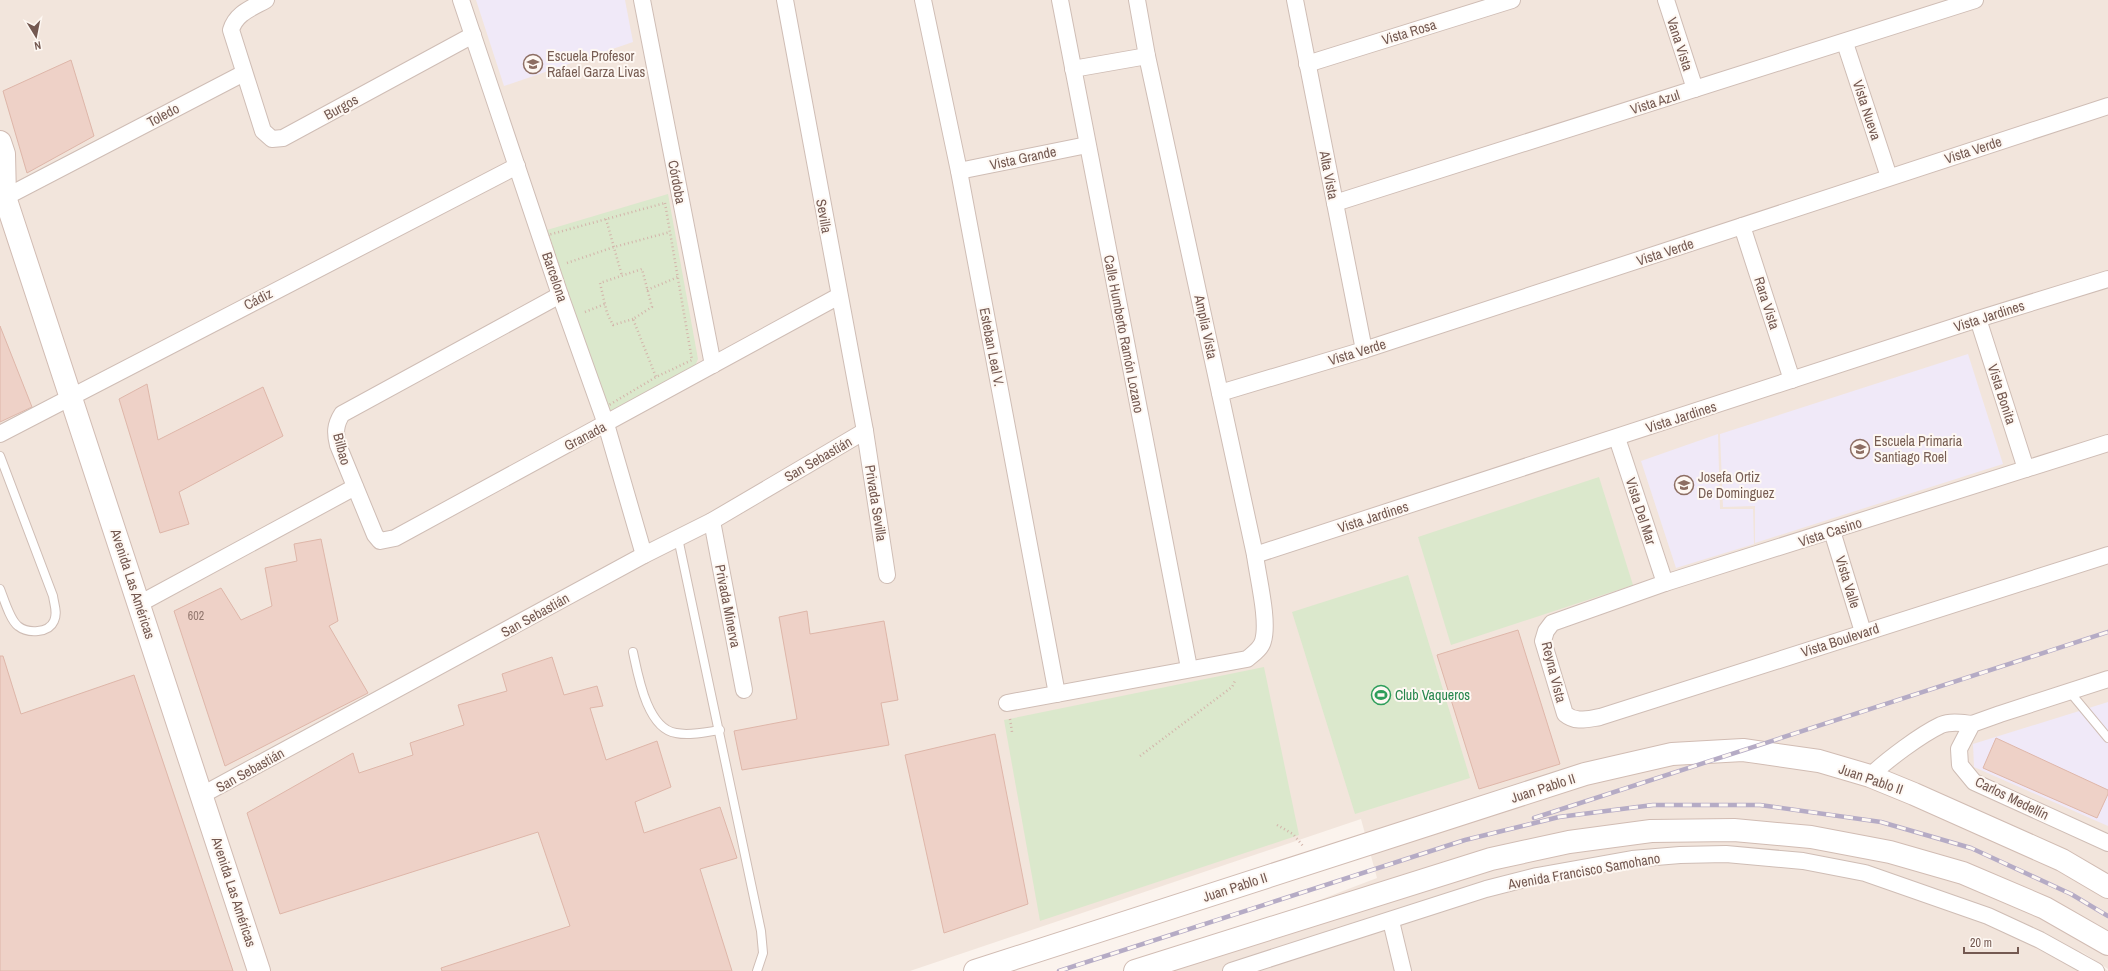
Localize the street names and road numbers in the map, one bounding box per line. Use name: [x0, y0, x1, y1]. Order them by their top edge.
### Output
street label: Vista Rosa: [1380, 15, 1439, 49]
street label: Vana Vista: [1663, 15, 1697, 74]
street label: Vista Nueva: [1849, 78, 1885, 143]
street label: Vista Azul: [1628, 86, 1682, 118]
street label: Burgos: [321, 90, 361, 124]
street label: Toledo: [144, 99, 182, 131]
street label: Vista Verde: [1942, 132, 2004, 168]
street label: Vista Grande: [988, 142, 1058, 174]
street label: Alta Vista: [1315, 148, 1343, 201]
street label: Córdoba: [664, 159, 690, 206]
street label: Sevilla: [812, 197, 836, 235]
street label: Vista Verde: [1634, 234, 1696, 270]
street label: Barcelona: [538, 250, 572, 305]
street label: Calle Humberto Ramón Lozano: [1100, 253, 1148, 415]
street label: Rara Vista: [1750, 275, 1784, 332]
street label: Cádiz: [241, 284, 276, 314]
street label: Amplia Vista: [1190, 292, 1222, 361]
street label: Vista Jardines: [1951, 296, 2027, 336]
street label: Esteban Leal V.: [976, 306, 1008, 388]
street label: Vista Verde: [1326, 335, 1388, 369]
street label: Vista Bonita: [1984, 362, 2020, 427]
street label: Vista Jardines: [1643, 397, 1719, 437]
street label: Granada: [561, 417, 609, 454]
street label: Bilbao: [329, 431, 355, 467]
street label: San Sebastián: [781, 432, 855, 486]
street label: Privada Sevilla: [861, 463, 891, 543]
street label: Vista Del Mar: [1622, 475, 1660, 547]
street label: Vista Jardines: [1335, 497, 1411, 537]
street label: Vista Casino: [1796, 513, 1864, 551]
street label: Avenida Las Américas: [106, 526, 159, 642]
street label: Vista Valle: [1832, 554, 1864, 610]
street label: Privada Minerva: [711, 563, 745, 650]
street label: San Sebastián: [498, 589, 572, 641]
street label: Vista Boulevard: [1799, 619, 1881, 661]
street label: Reyna Vista: [1538, 640, 1570, 705]
street label: San Sebastián: [213, 744, 287, 796]
street label: Juan Pablo II: [1836, 760, 1906, 798]
street label: Juan Pablo II: [1508, 769, 1578, 807]
street label: Carlos Medellín: [1972, 772, 2052, 824]
street label: Avenida Las Américas: [207, 834, 260, 950]
street label: Avenida Francisco Samohano: [1505, 849, 1662, 893]
street label: Juan Pablo II: [1200, 868, 1270, 906]

